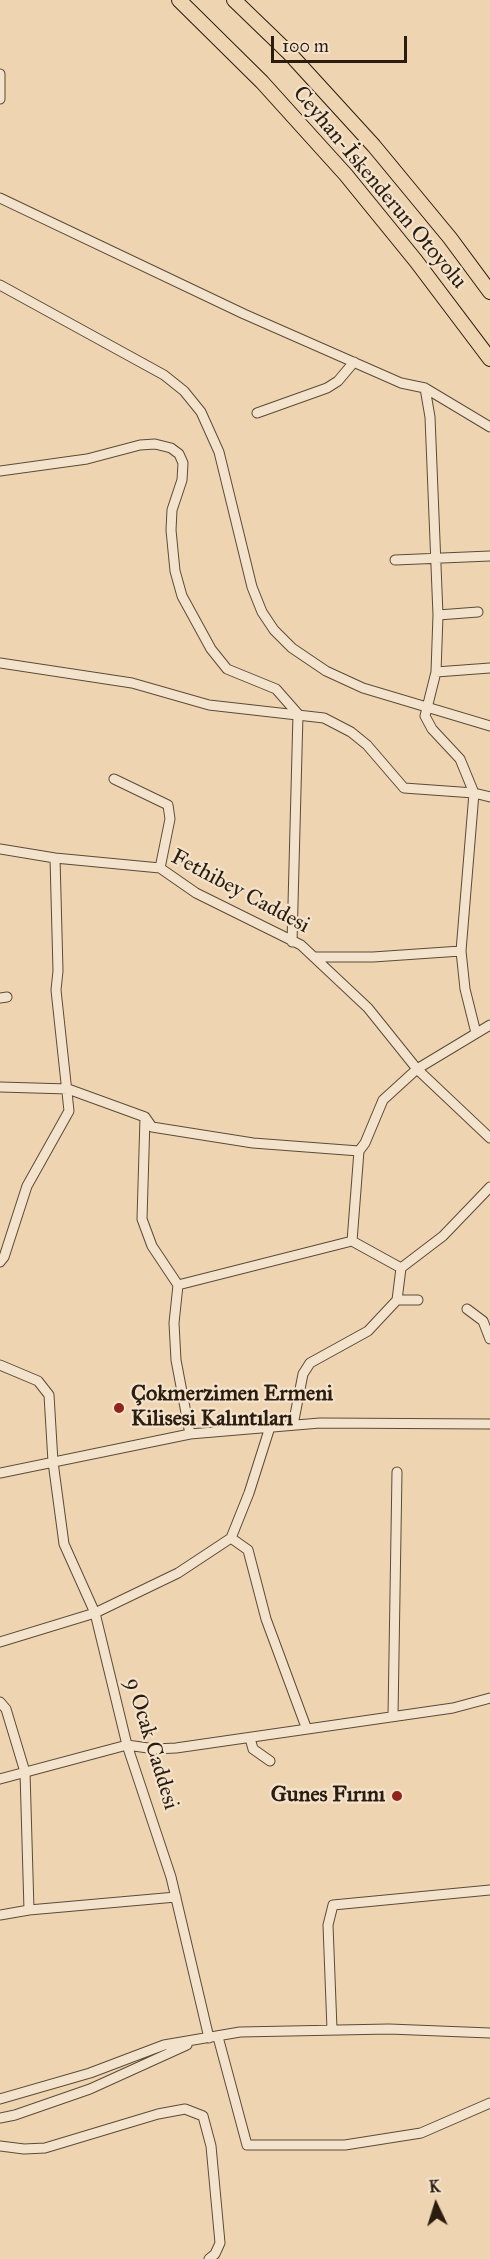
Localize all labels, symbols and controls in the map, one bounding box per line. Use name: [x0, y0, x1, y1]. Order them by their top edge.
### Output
scale bar: [274, 24, 410, 62]
text: 100 m: [282, 35, 329, 57]
street label: Ceyhan-İskenderun Otoyolu: [286, 81, 472, 295]
street label: Fethibey Caddesi: [166, 844, 314, 940]
place label: Çokmerzimen Ermeni Kilisesi Kalıntıları: [131, 1382, 333, 1434]
marker: Çokmerzimen Ermeni Kilisesi Kalıntıları: [112, 1401, 126, 1415]
street label: 9 Ocak Caddesi: [118, 1675, 184, 1813]
place label: Gunes Fırını: [271, 1783, 385, 1809]
marker: Gunes Fırını: [390, 1789, 404, 1803]
north arrow: [406, 2175, 466, 2235]
text: K: [428, 2177, 441, 2196]

